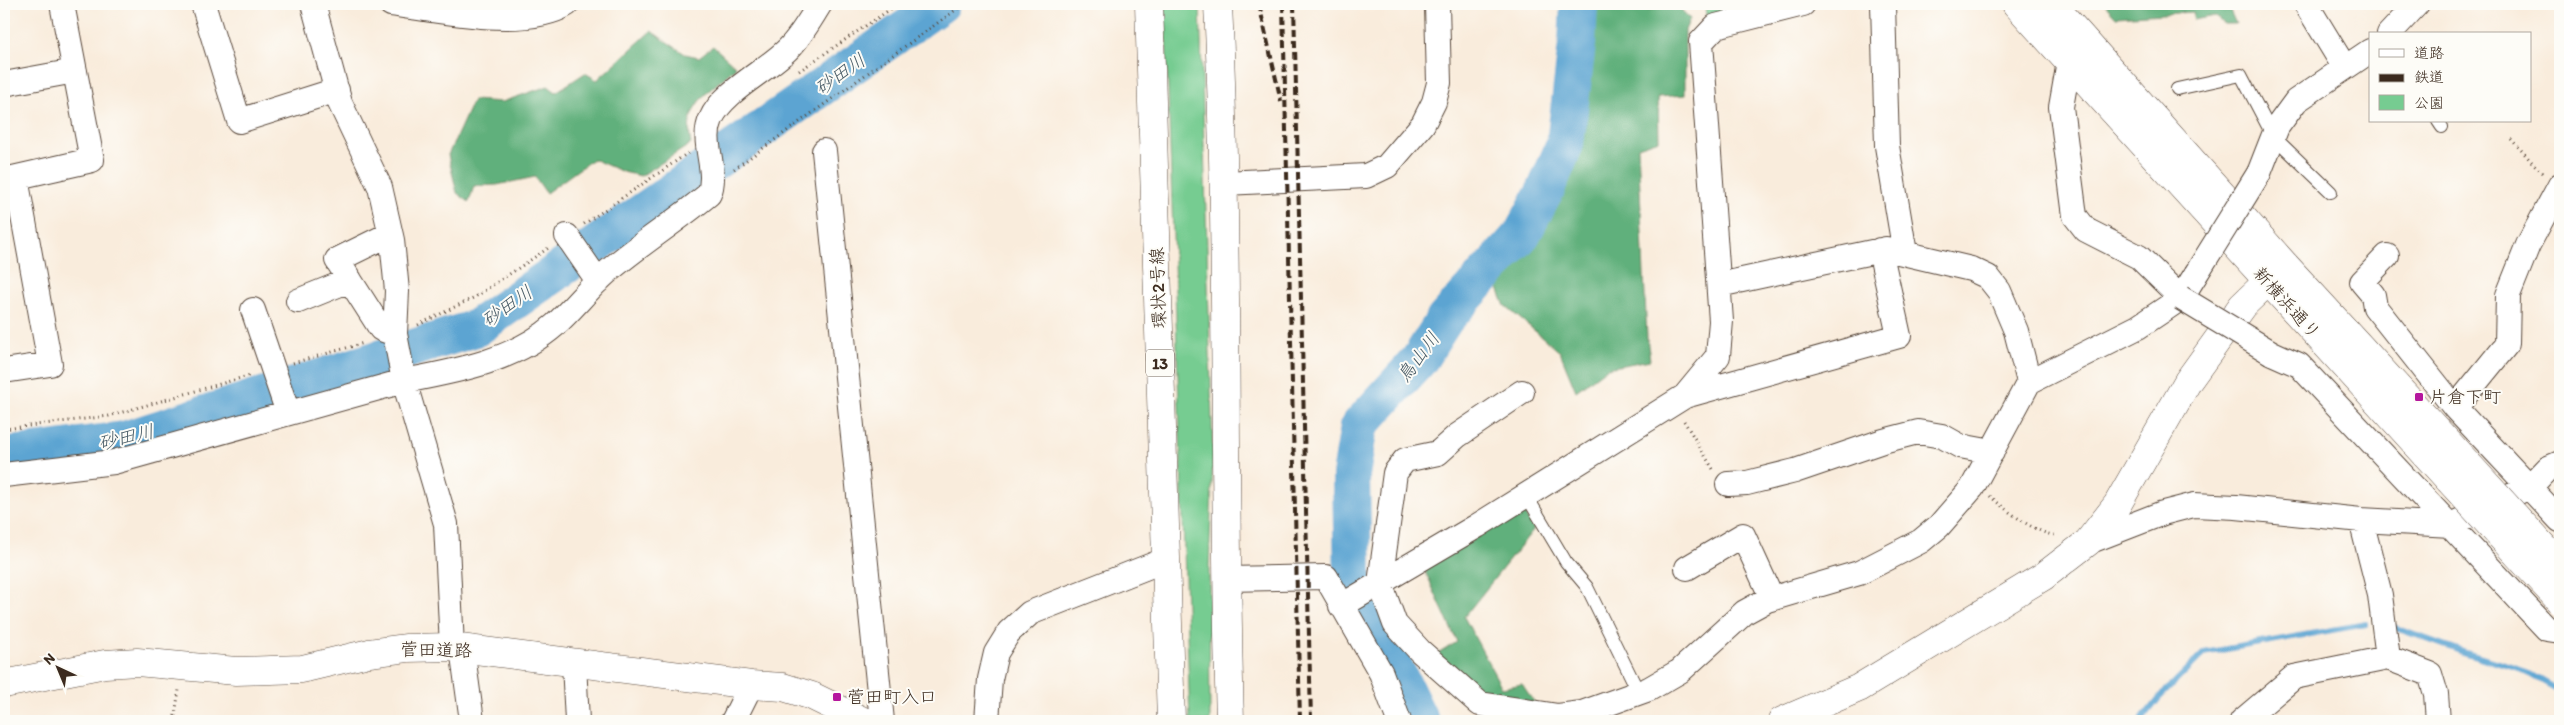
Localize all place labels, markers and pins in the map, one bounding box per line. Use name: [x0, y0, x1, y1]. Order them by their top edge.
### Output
place label: 片倉下町: [2429, 386, 2501, 408]
marker: 片倉下町: [2413, 391, 2425, 403]
place label: 菅田町入口: [847, 686, 937, 708]
marker: 菅田町入口: [831, 691, 843, 703]

